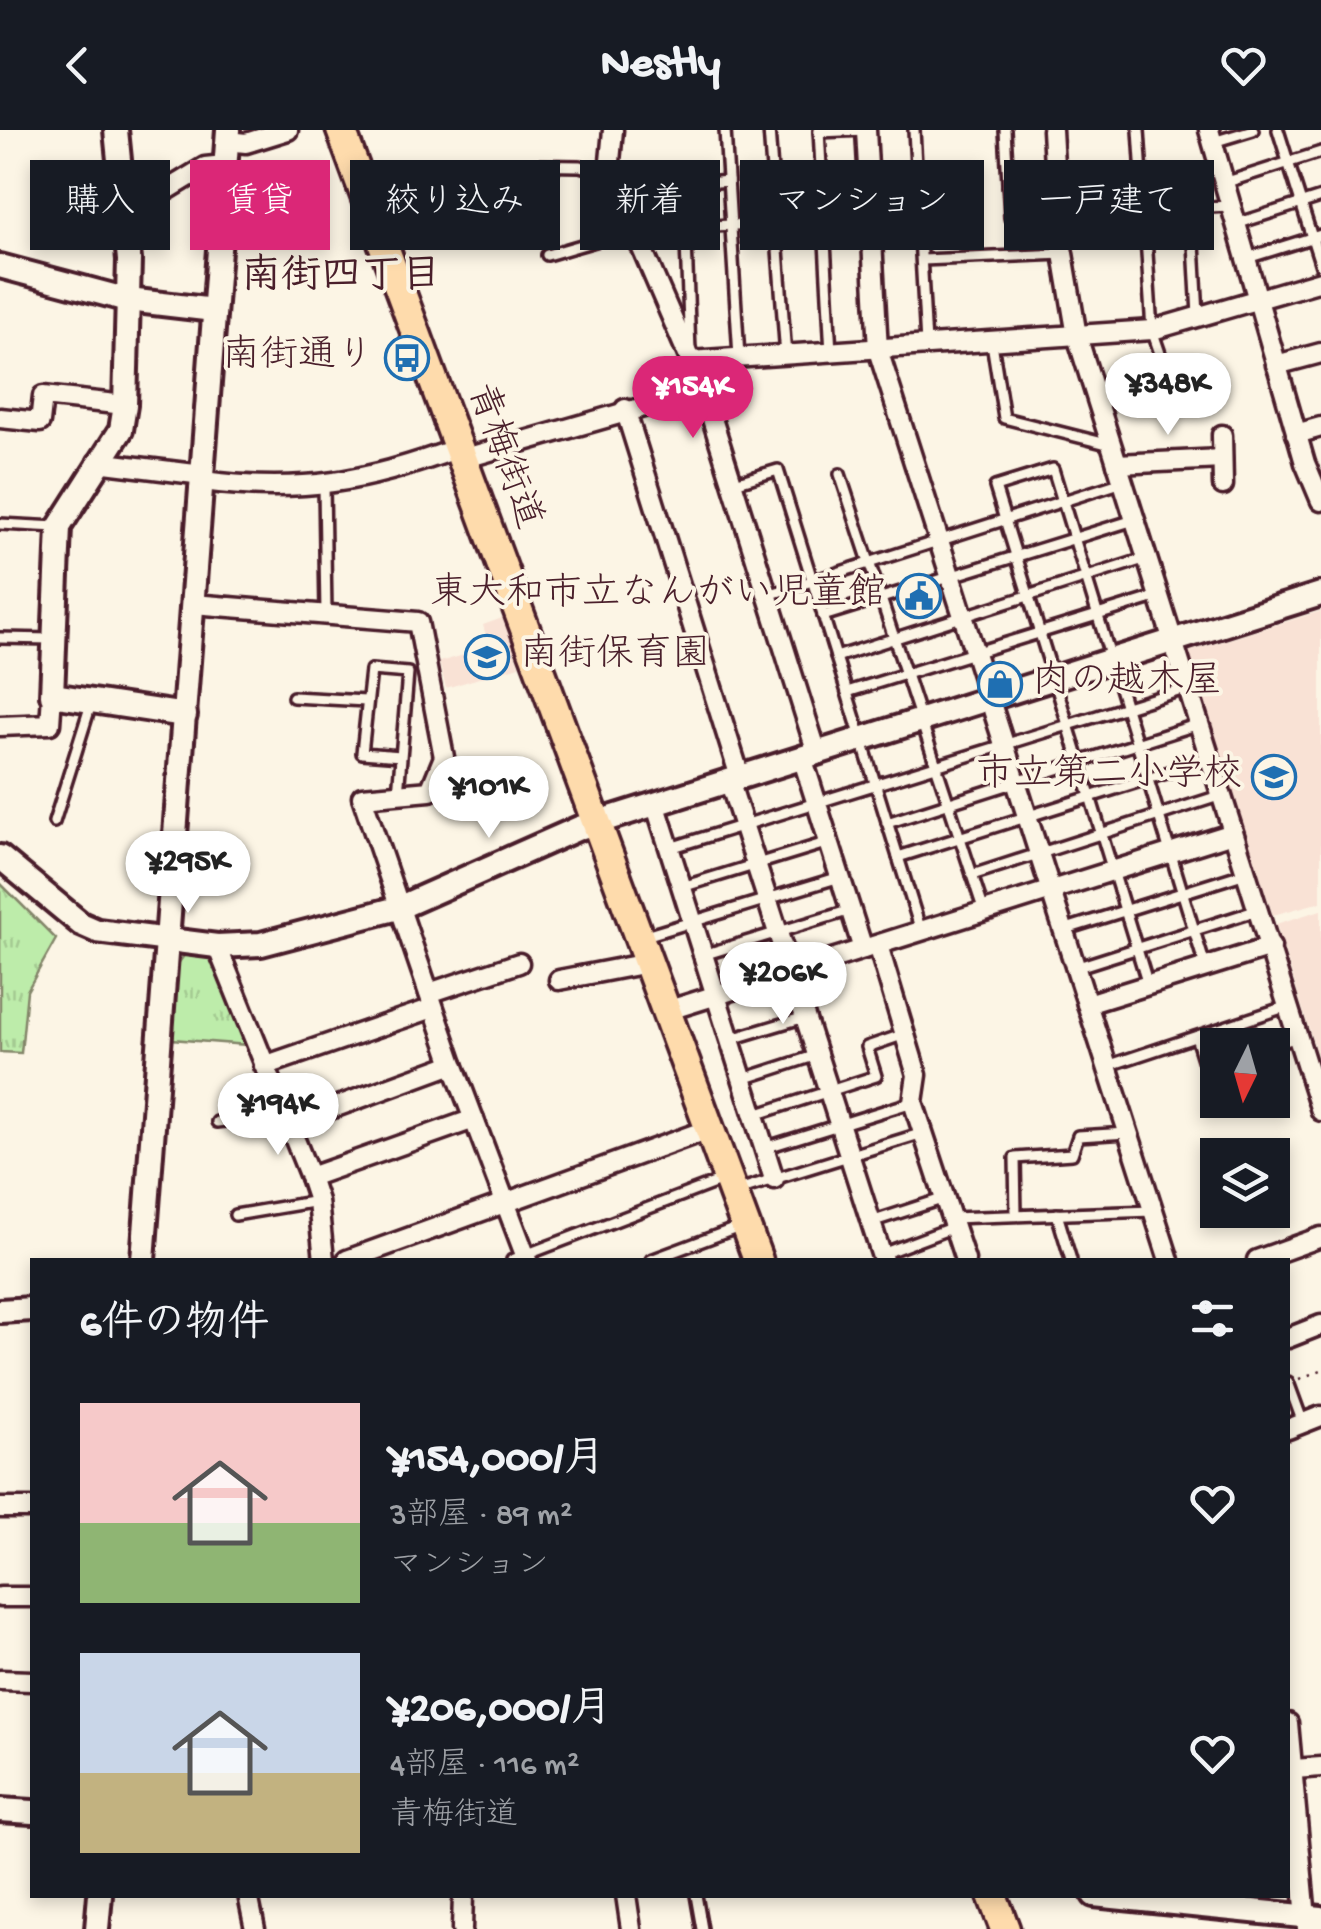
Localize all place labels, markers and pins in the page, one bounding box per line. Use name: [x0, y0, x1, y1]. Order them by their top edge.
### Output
place label: 南街通り: [222, 334, 374, 380]
bus stop icon: 南街通り: [384, 335, 430, 381]
pin: ¥348K: [1098, 353, 1238, 438]
pin: ¥154K: [623, 356, 763, 441]
place label: 東大和市立なんがい児童館: [430, 571, 886, 618]
public building icon: 東大和市立なんがい児童館: [896, 573, 942, 619]
place label: 南街保育園: [520, 633, 710, 679]
school or university icon: 南街保育園: [464, 634, 510, 680]
place label: 肉の越木屋: [1032, 660, 1222, 706]
shop icon: 肉の越木屋: [977, 661, 1023, 707]
place label: 市立第二小学校: [976, 753, 1242, 799]
school or university icon: 市立第二小学校: [1251, 754, 1297, 800]
pin: ¥101K: [419, 756, 559, 841]
pin: ¥295K: [118, 831, 258, 916]
pin: ¥206K: [713, 942, 853, 1027]
pin: ¥194K: [208, 1073, 348, 1158]

